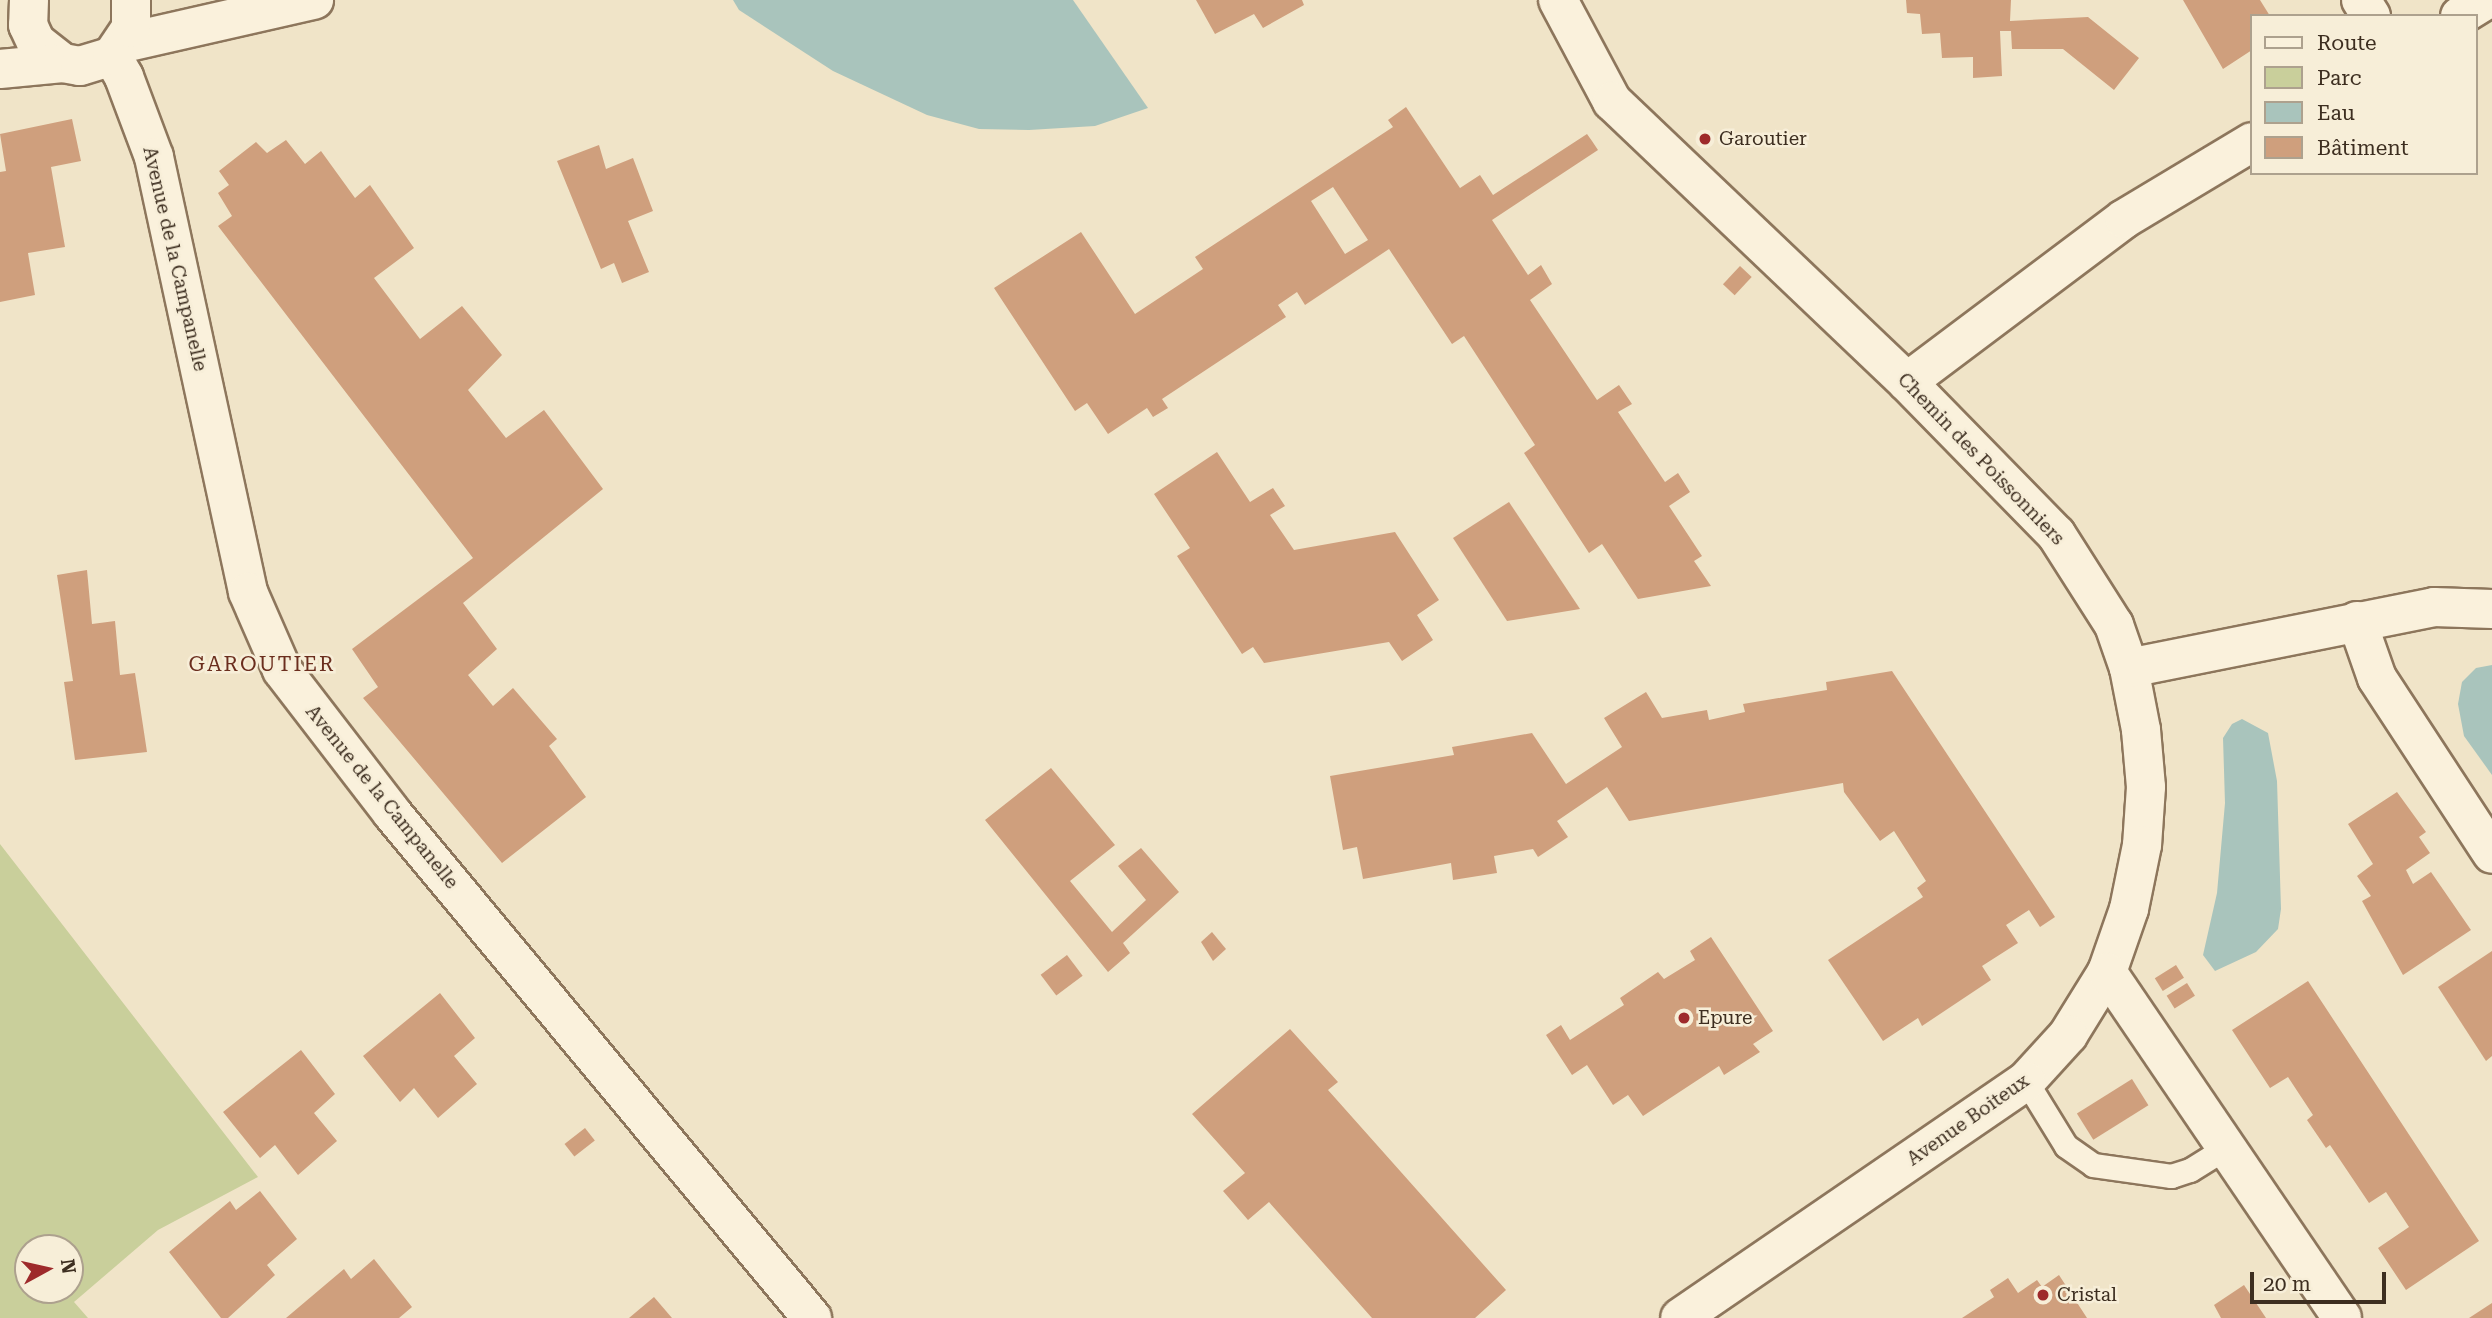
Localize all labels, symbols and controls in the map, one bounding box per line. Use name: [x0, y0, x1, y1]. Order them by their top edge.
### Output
legend: [2250, 14, 2478, 175]
text: Route: [2317, 31, 2376, 55]
text: Parc: [2317, 66, 2361, 90]
text: Eau: [2317, 101, 2355, 125]
place label: Garoutier: [1719, 128, 1807, 150]
marker: Garoutier: [1697, 131, 1713, 147]
text: Bâtiment: [2317, 136, 2409, 160]
street label: Avenue de la Campanelle: [138, 144, 212, 374]
street label: Chemin des Poissonniers: [1893, 368, 2069, 550]
district label: GAROUTIER: [190, 651, 334, 677]
street label: Avenue de la Campanelle: [301, 701, 463, 893]
place label: Epure: [1698, 1007, 1753, 1029]
marker: Epure: [1676, 1010, 1692, 1026]
street label: Avenue Boiteux: [1903, 1069, 2033, 1171]
north arrow: [14, 1234, 84, 1304]
text: N: [56, 1257, 81, 1275]
scale bar: [2254, 1258, 2390, 1302]
text: 20 m: [2263, 1272, 2311, 1296]
place label: Cristal: [2057, 1284, 2117, 1306]
marker: Cristal: [2035, 1287, 2051, 1303]

